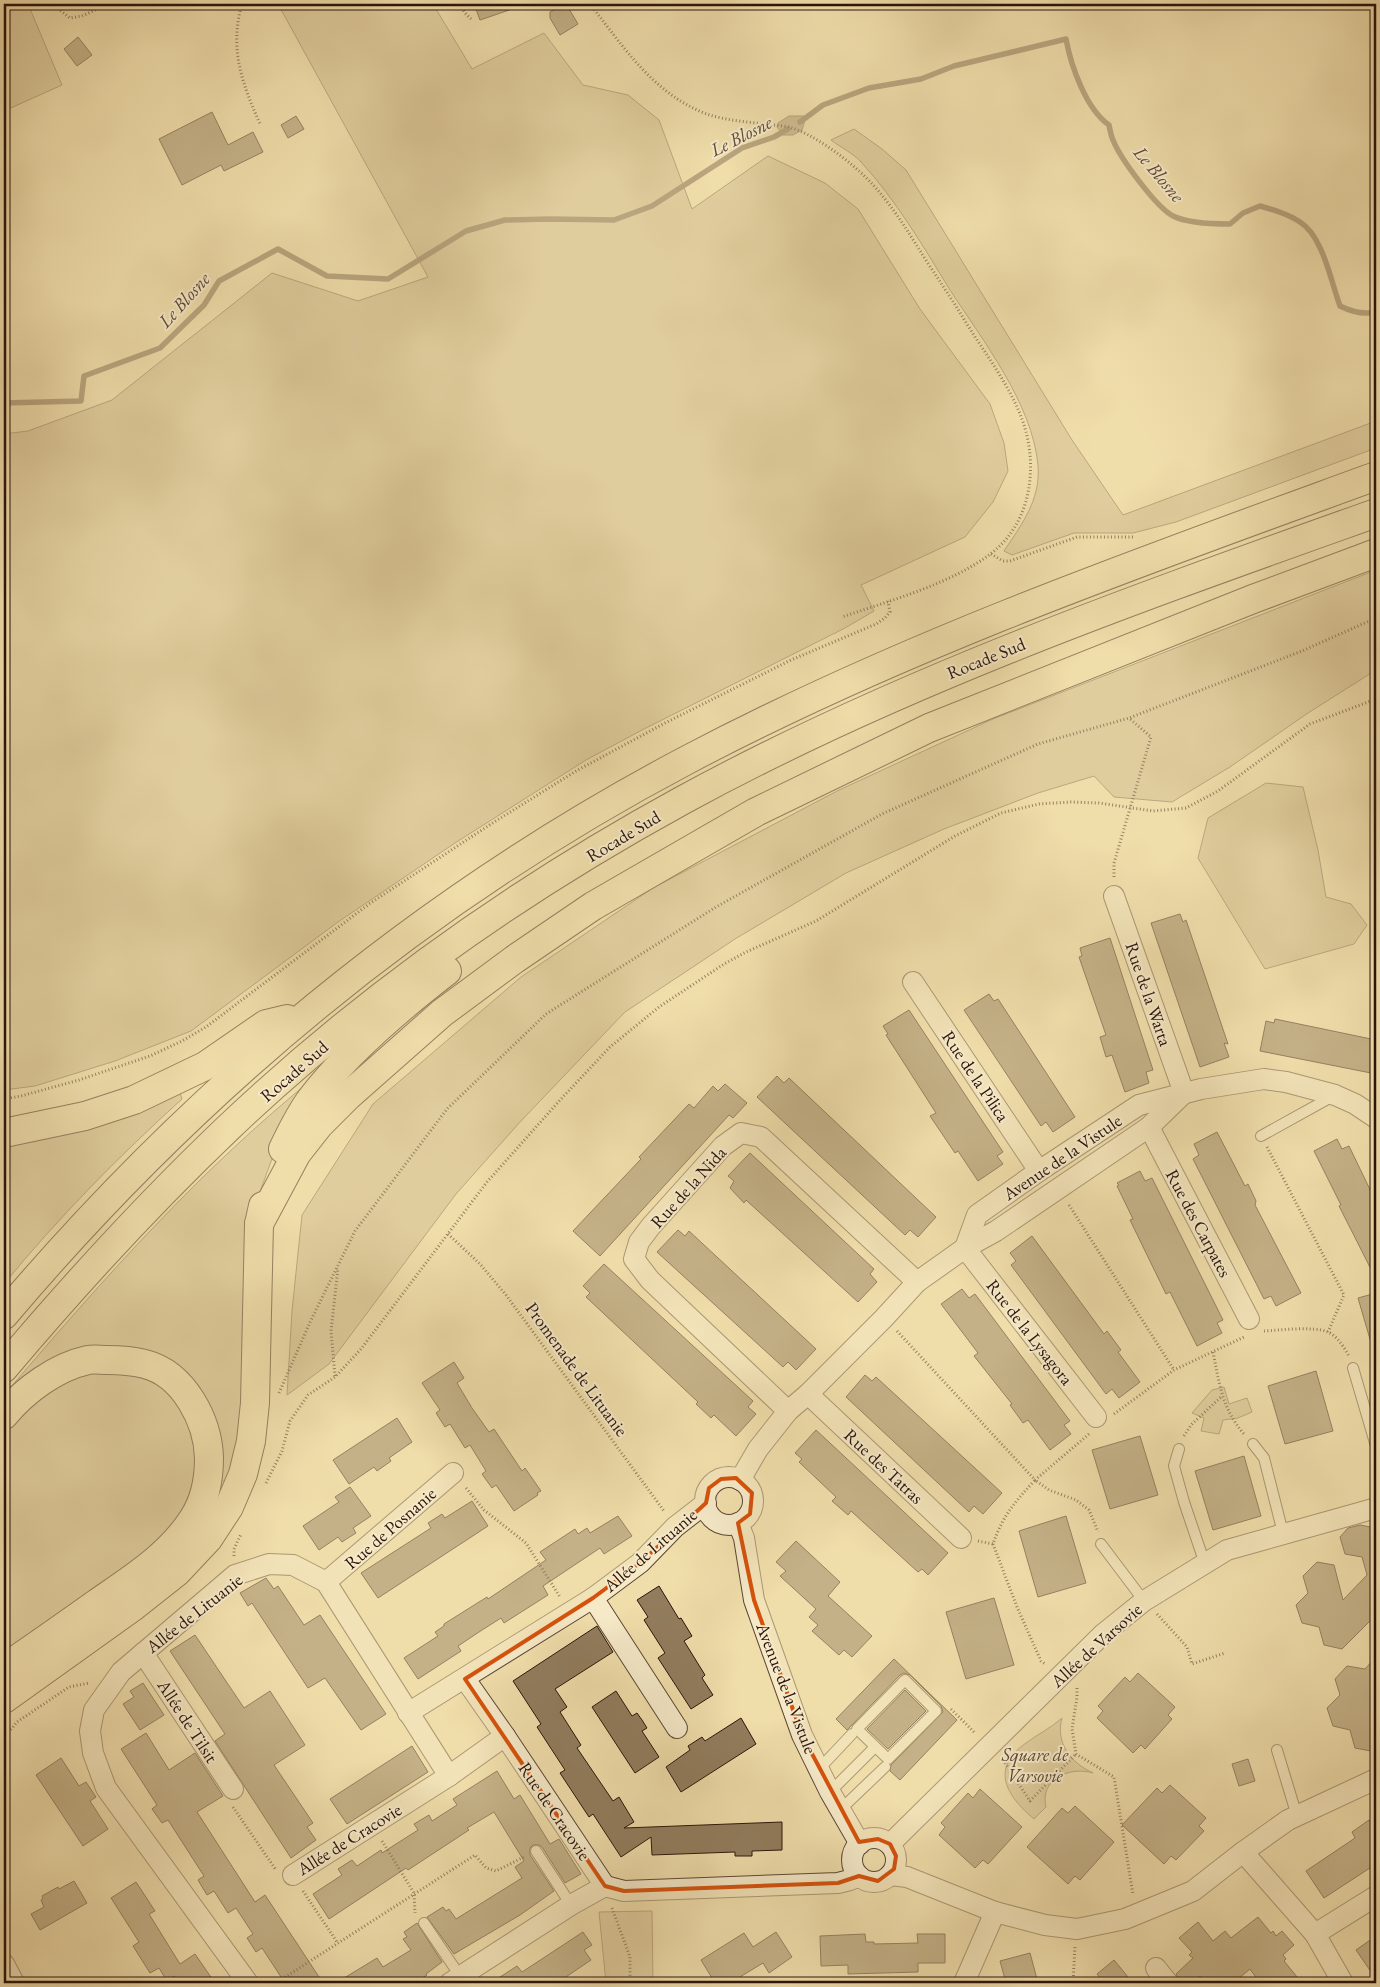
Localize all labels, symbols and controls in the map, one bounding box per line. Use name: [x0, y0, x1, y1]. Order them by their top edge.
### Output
water label: Le Blosne: [705, 110, 777, 163]
water label: Le Blosne: [1127, 140, 1190, 208]
water label: Le Blosne: [152, 267, 216, 334]
street label: Rocade Sud: [943, 632, 1029, 684]
street label: Rocade Sud: [582, 804, 665, 867]
street label: Rue de la Warta: [1120, 939, 1178, 1050]
street label: Rue de la Pilica: [937, 1026, 1015, 1127]
street label: Rocade Sud: [255, 1035, 333, 1107]
street label: Avenue de la Vistule: [997, 1109, 1126, 1206]
street label: Rue de la Nida: [645, 1141, 731, 1233]
street label: Rue des Carpates: [1161, 1165, 1237, 1281]
street label: Rue de la Lysagora: [981, 1274, 1079, 1390]
street label: Promenade de Lituanie: [521, 1297, 633, 1441]
street label: Rue des Tatras: [839, 1423, 929, 1509]
street label: Rue de Posnanie: [339, 1482, 441, 1574]
street label: Allée de Lituanie: [598, 1503, 701, 1598]
street label: Allée de Lituanie: [140, 1568, 247, 1659]
street label: Allée de Varsovie: [1045, 1598, 1147, 1693]
street label: Avenue de la Vistule: [751, 1618, 823, 1757]
street label: Allée de Tilsit: [152, 1674, 224, 1767]
park label: Square de Varsovie: [1001, 1743, 1069, 1787]
street label: Rue de Cracovie: [514, 1757, 596, 1865]
street label: Allée de Cracovie: [292, 1798, 406, 1881]

